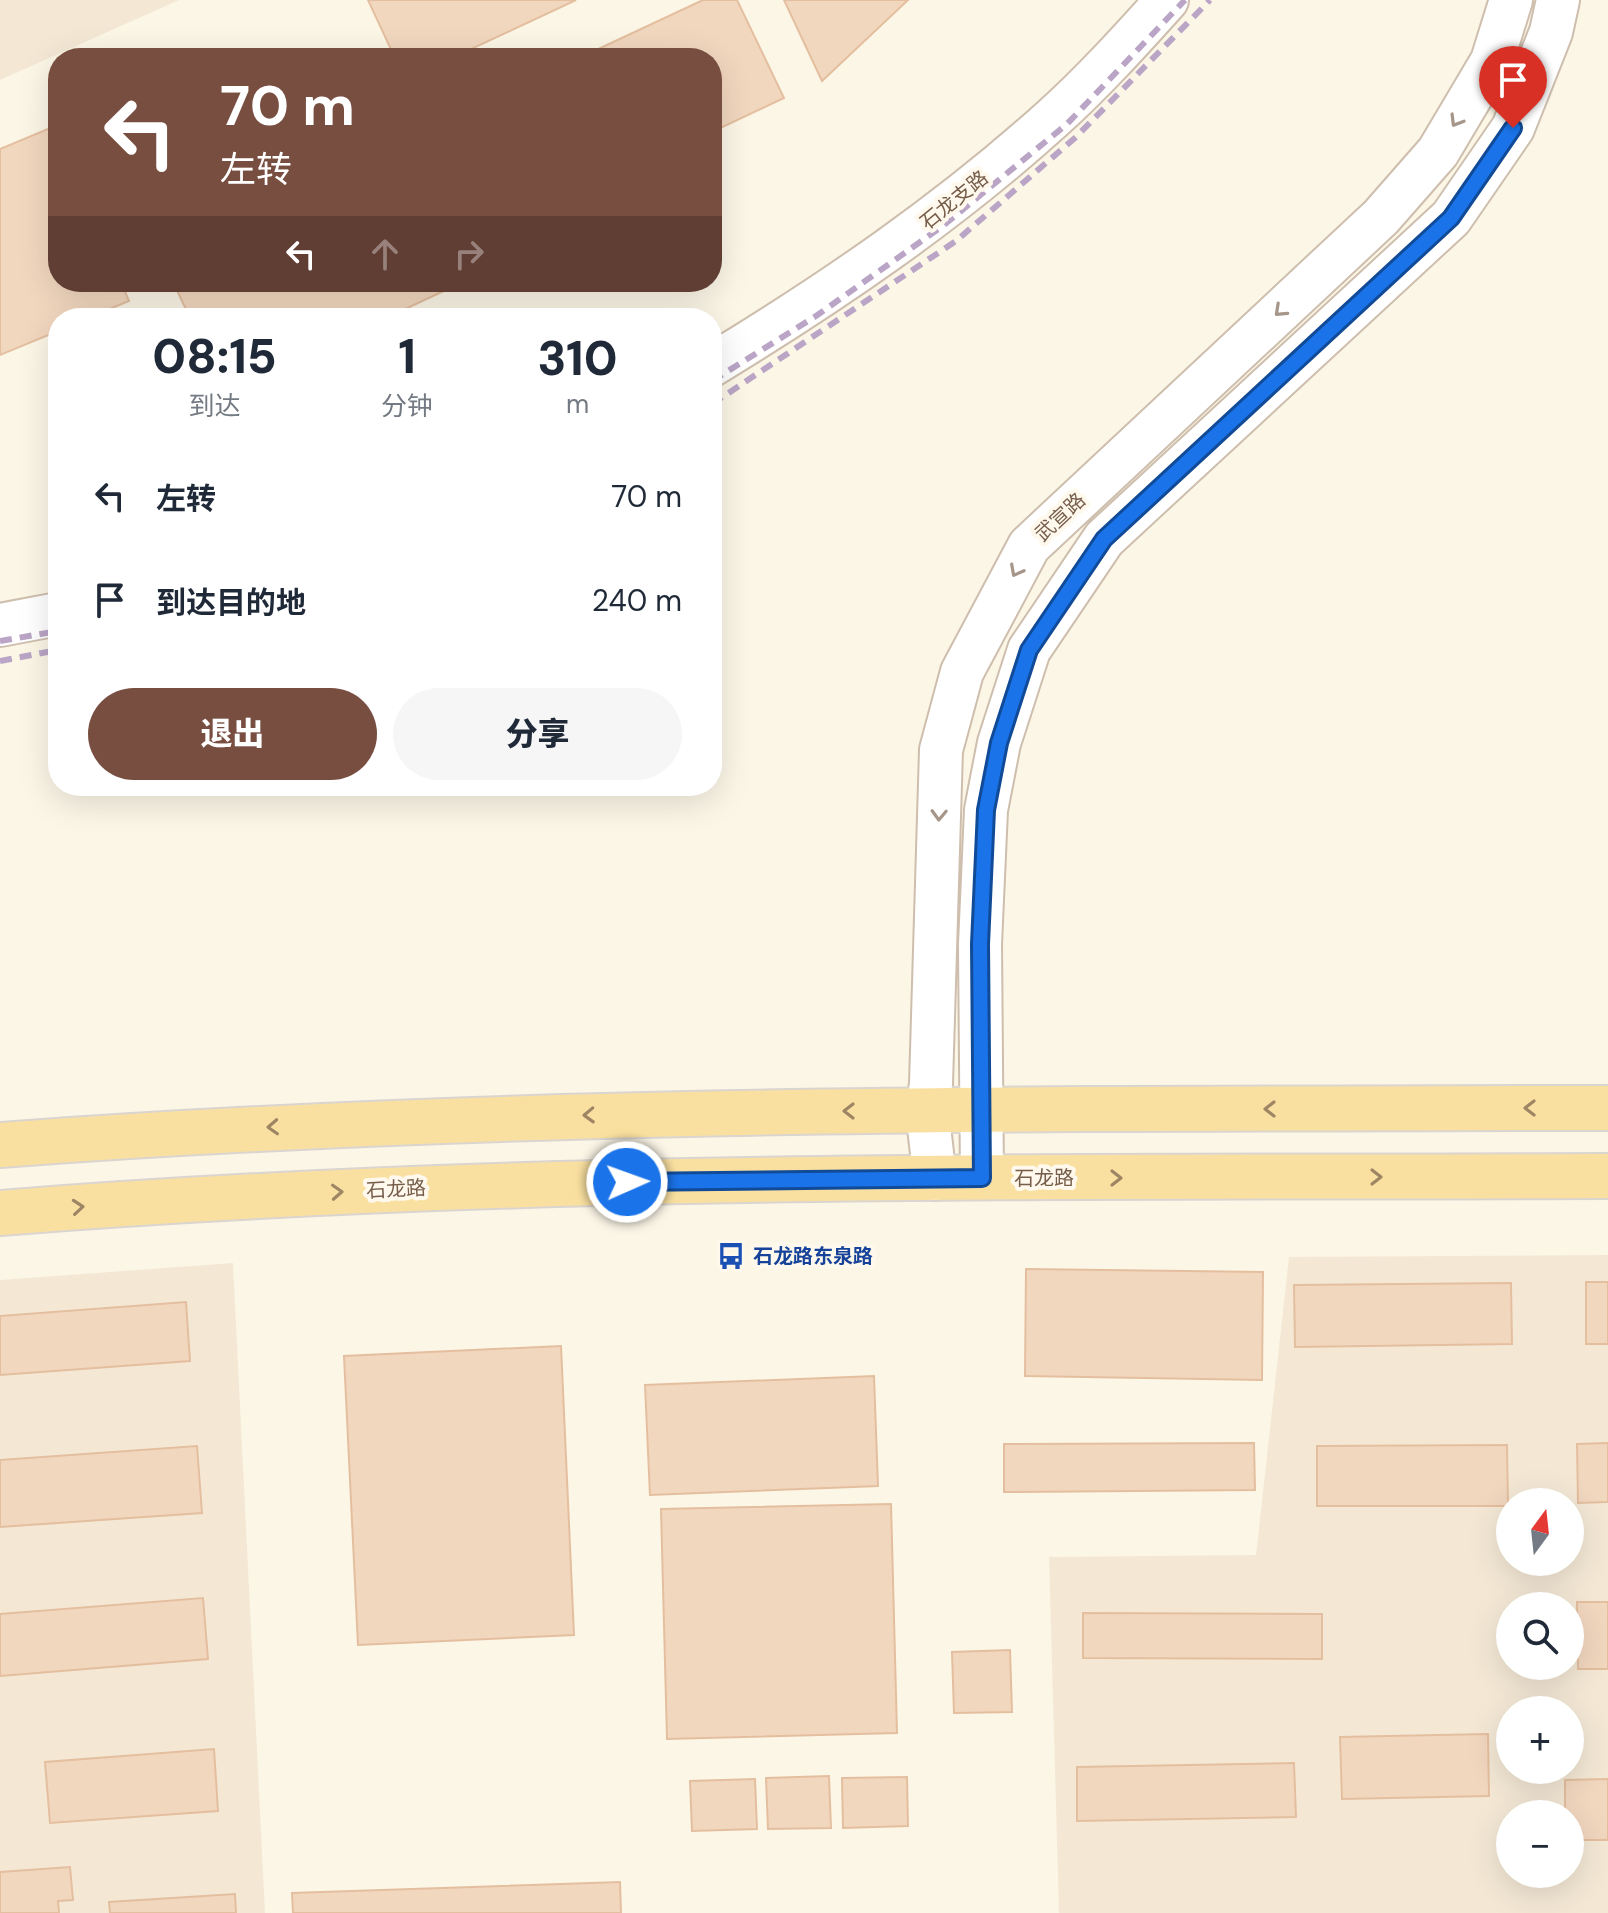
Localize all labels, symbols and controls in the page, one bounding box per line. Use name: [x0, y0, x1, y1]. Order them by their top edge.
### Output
pin: [1479, 46, 1547, 128]
icon: arrive: [1491, 58, 1535, 102]
text: 70 m: [220, 69, 355, 142]
icon: left: [88, 80, 192, 184]
one-way arrow: [1450, 112, 1466, 127]
text: 左转: [220, 146, 292, 193]
street label: 石龙支路: [915, 165, 993, 235]
icon: left: [279, 232, 323, 276]
icon: ahead: [363, 232, 407, 276]
icon: right: [447, 232, 491, 276]
one-way arrow: [1275, 302, 1290, 316]
text: 08:15: [152, 325, 277, 388]
text: 1: [398, 325, 416, 388]
text: 310: [537, 327, 618, 390]
text: m: [566, 387, 589, 421]
text: 到达: [189, 389, 241, 423]
text: 分钟: [381, 389, 433, 423]
icon: left: [88, 474, 132, 518]
text: 70 m: [611, 477, 682, 516]
text: 左转: [156, 479, 216, 518]
street label: 武宣路: [1029, 487, 1091, 547]
one-way arrow: [1010, 562, 1026, 577]
icon: arrive: [88, 578, 132, 622]
text: 240 m: [592, 581, 682, 620]
text: 到达目的地: [156, 583, 306, 622]
button: 退出: [88, 688, 377, 780]
button: 分享: [393, 688, 682, 780]
one-way arrow: [931, 809, 948, 822]
one-way arrow: [1523, 1099, 1536, 1117]
one-way arrow: [1263, 1100, 1276, 1118]
one-way arrow: [842, 1102, 855, 1119]
one-way arrow: [582, 1106, 595, 1124]
one-way arrow: [266, 1119, 279, 1136]
position arrow: [585, 1140, 669, 1224]
street label: 石龙路: [1014, 1165, 1074, 1191]
one-way arrow: [1370, 1168, 1383, 1186]
one-way arrow: [1110, 1169, 1123, 1187]
street label: 石龙路: [365, 1174, 427, 1204]
one-way arrow: [331, 1183, 344, 1200]
one-way arrow: [72, 1199, 85, 1216]
bus stop icon: 石龙路东泉路: [716, 1241, 746, 1271]
place label: 石龙路东泉路: [753, 1243, 873, 1269]
north arrow: [1496, 1488, 1584, 1576]
map controls: [1496, 1488, 1584, 1888]
button: search: [1496, 1592, 1584, 1680]
button: +: [1496, 1696, 1584, 1784]
button: −: [1496, 1800, 1584, 1888]

